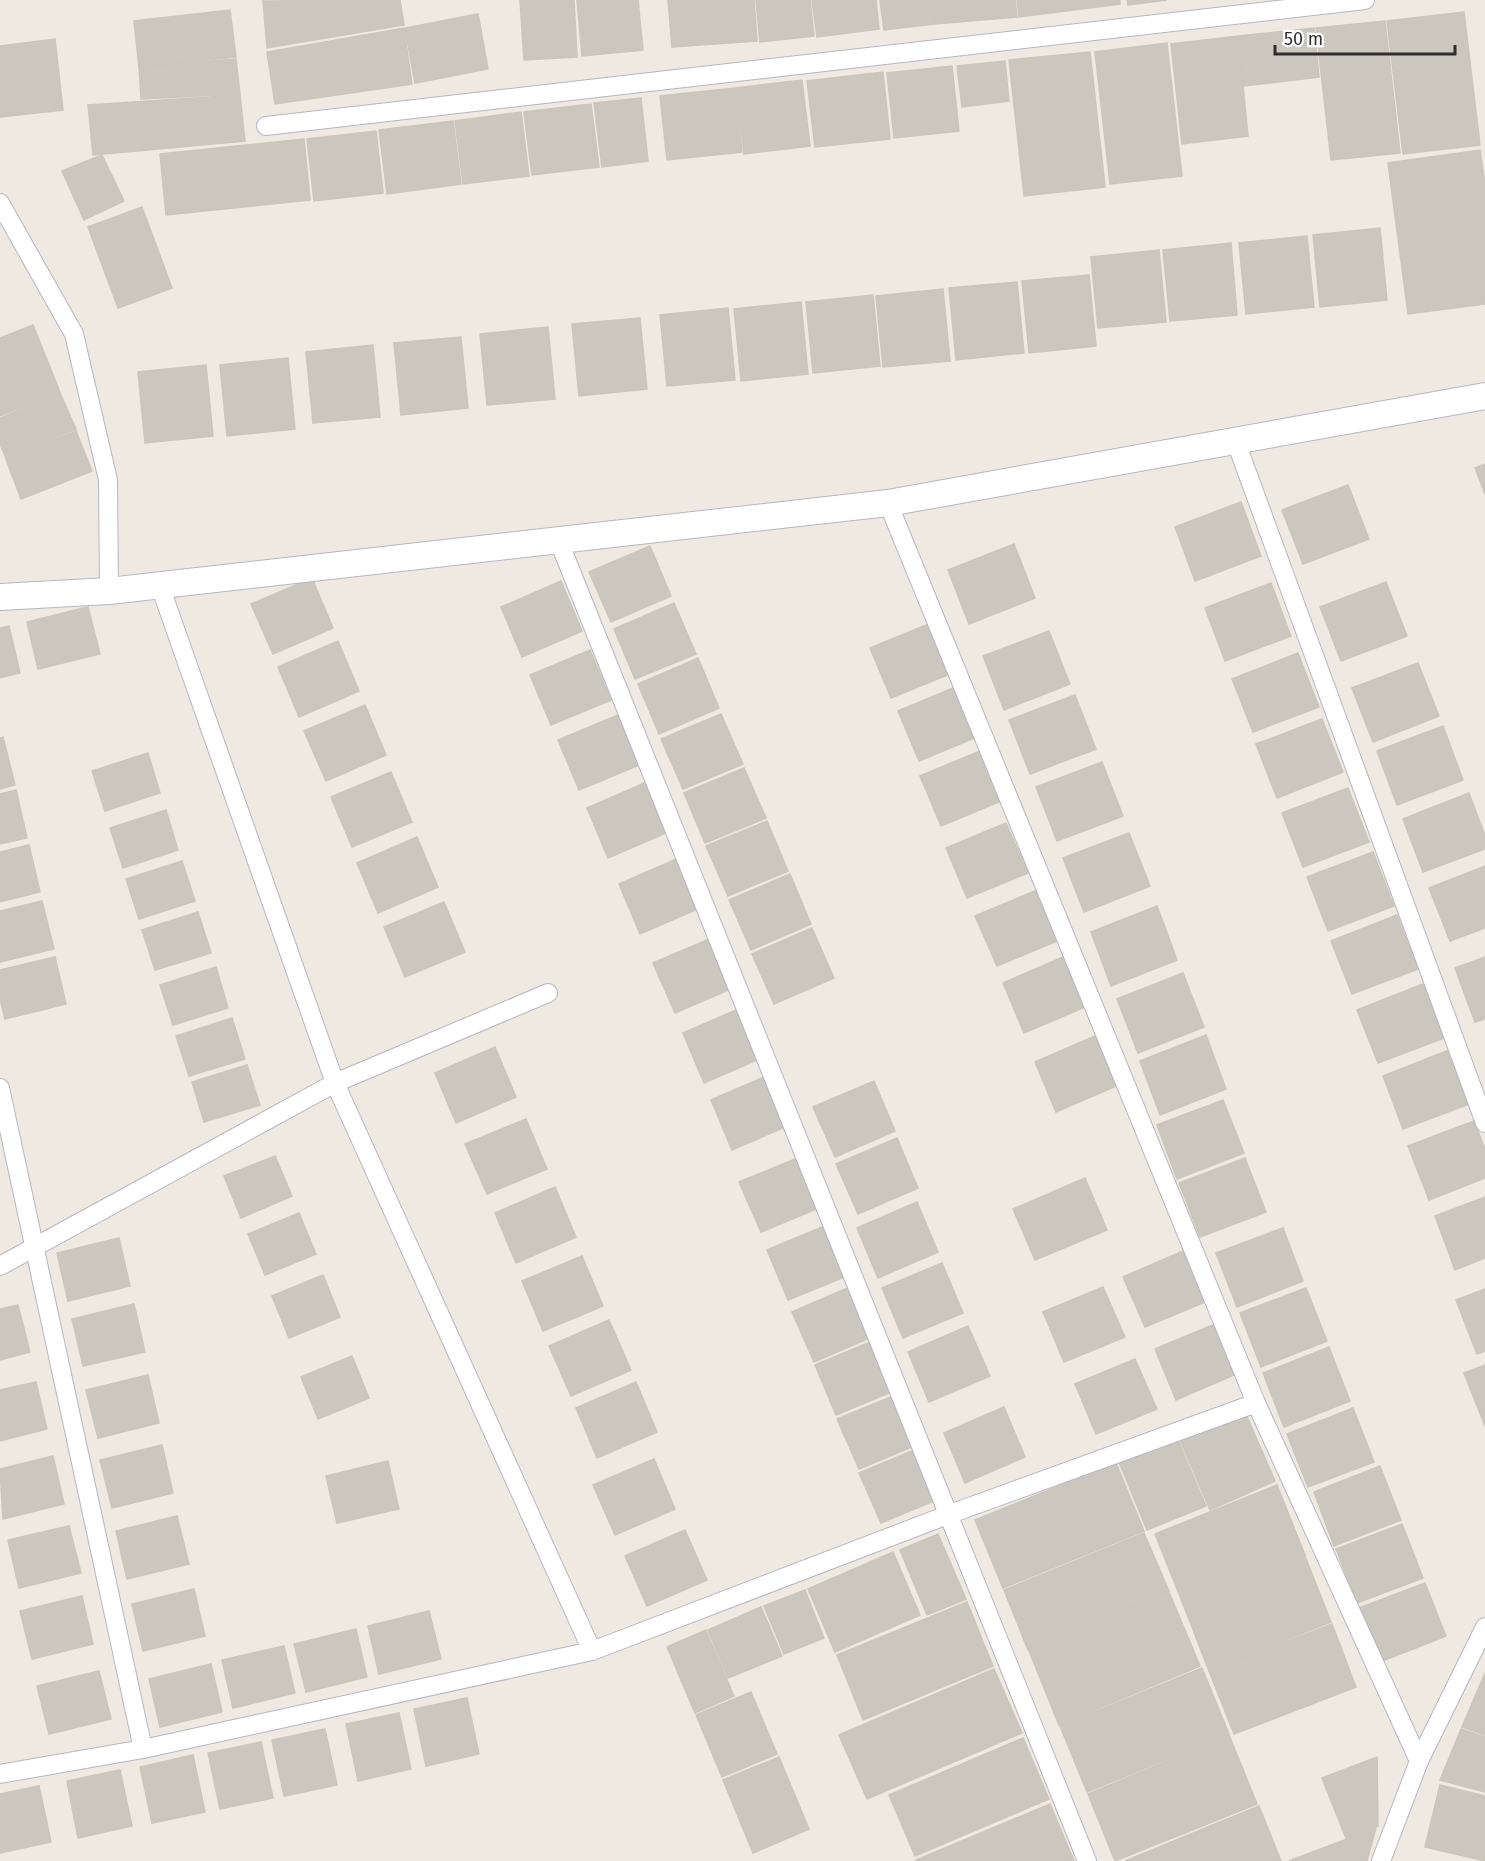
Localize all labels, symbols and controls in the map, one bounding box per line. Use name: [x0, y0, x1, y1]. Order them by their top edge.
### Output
scale bar: [1275, 18, 1455, 56]
text: 50 m: [1284, 28, 1323, 50]

